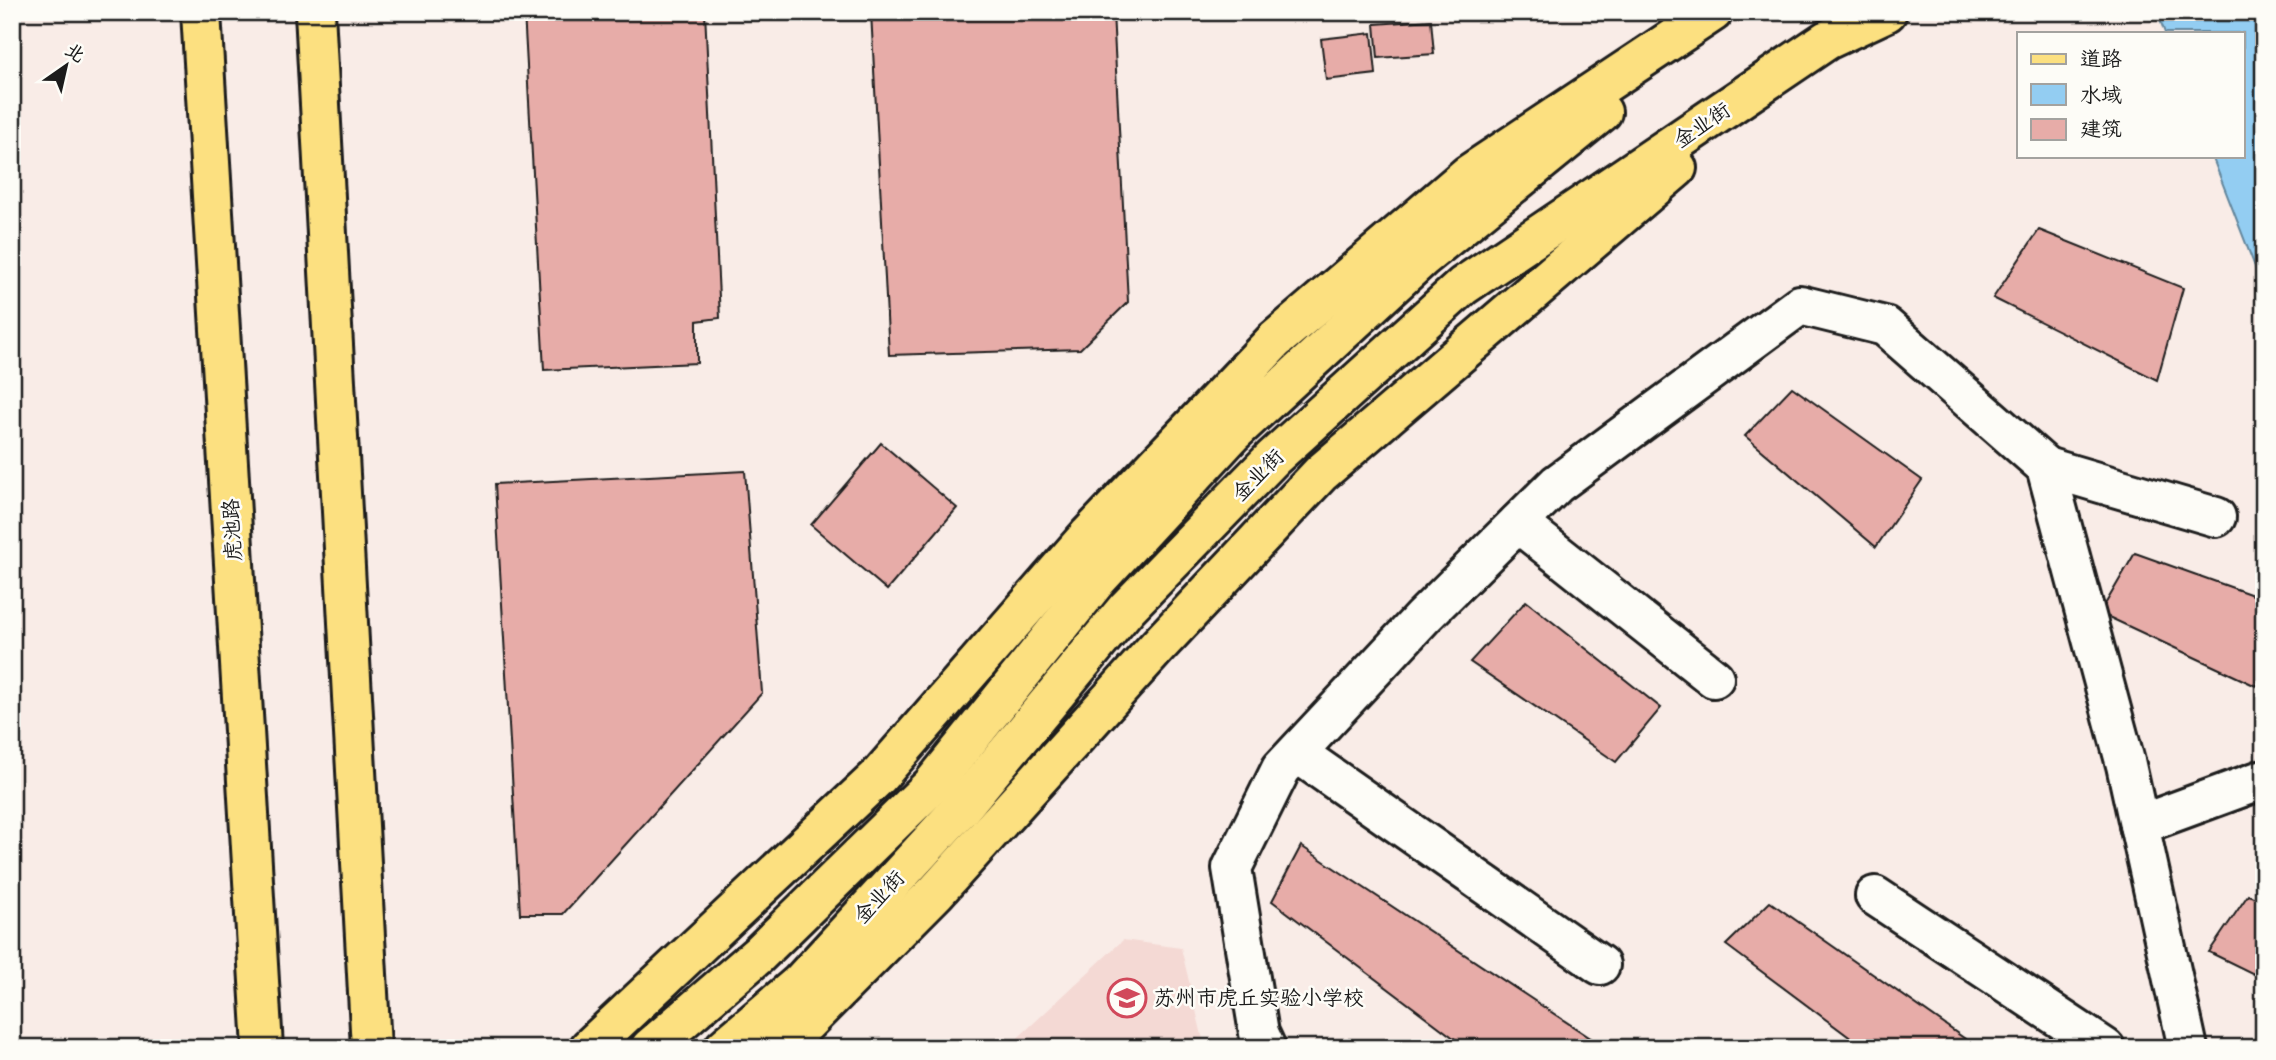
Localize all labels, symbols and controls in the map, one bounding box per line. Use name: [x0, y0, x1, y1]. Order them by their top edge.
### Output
north arrow: [32, 32, 102, 102]
legend: [2017, 32, 2244, 158]
text: 北: [60, 37, 90, 68]
text: 道路: [2080, 46, 2122, 73]
text: 水域: [2080, 82, 2122, 109]
street label: 金业街: [1669, 97, 1736, 154]
text: 建筑: [2080, 116, 2122, 143]
street label: 金业街: [1227, 444, 1290, 507]
street label: 虎池路: [217, 498, 248, 562]
street label: 金业街: [848, 865, 911, 930]
school or university icon: 苏州市虎丘实验小学校: [1106, 977, 1148, 1019]
place label: 苏州市虎丘实验小学校: [1154, 985, 1364, 1012]

